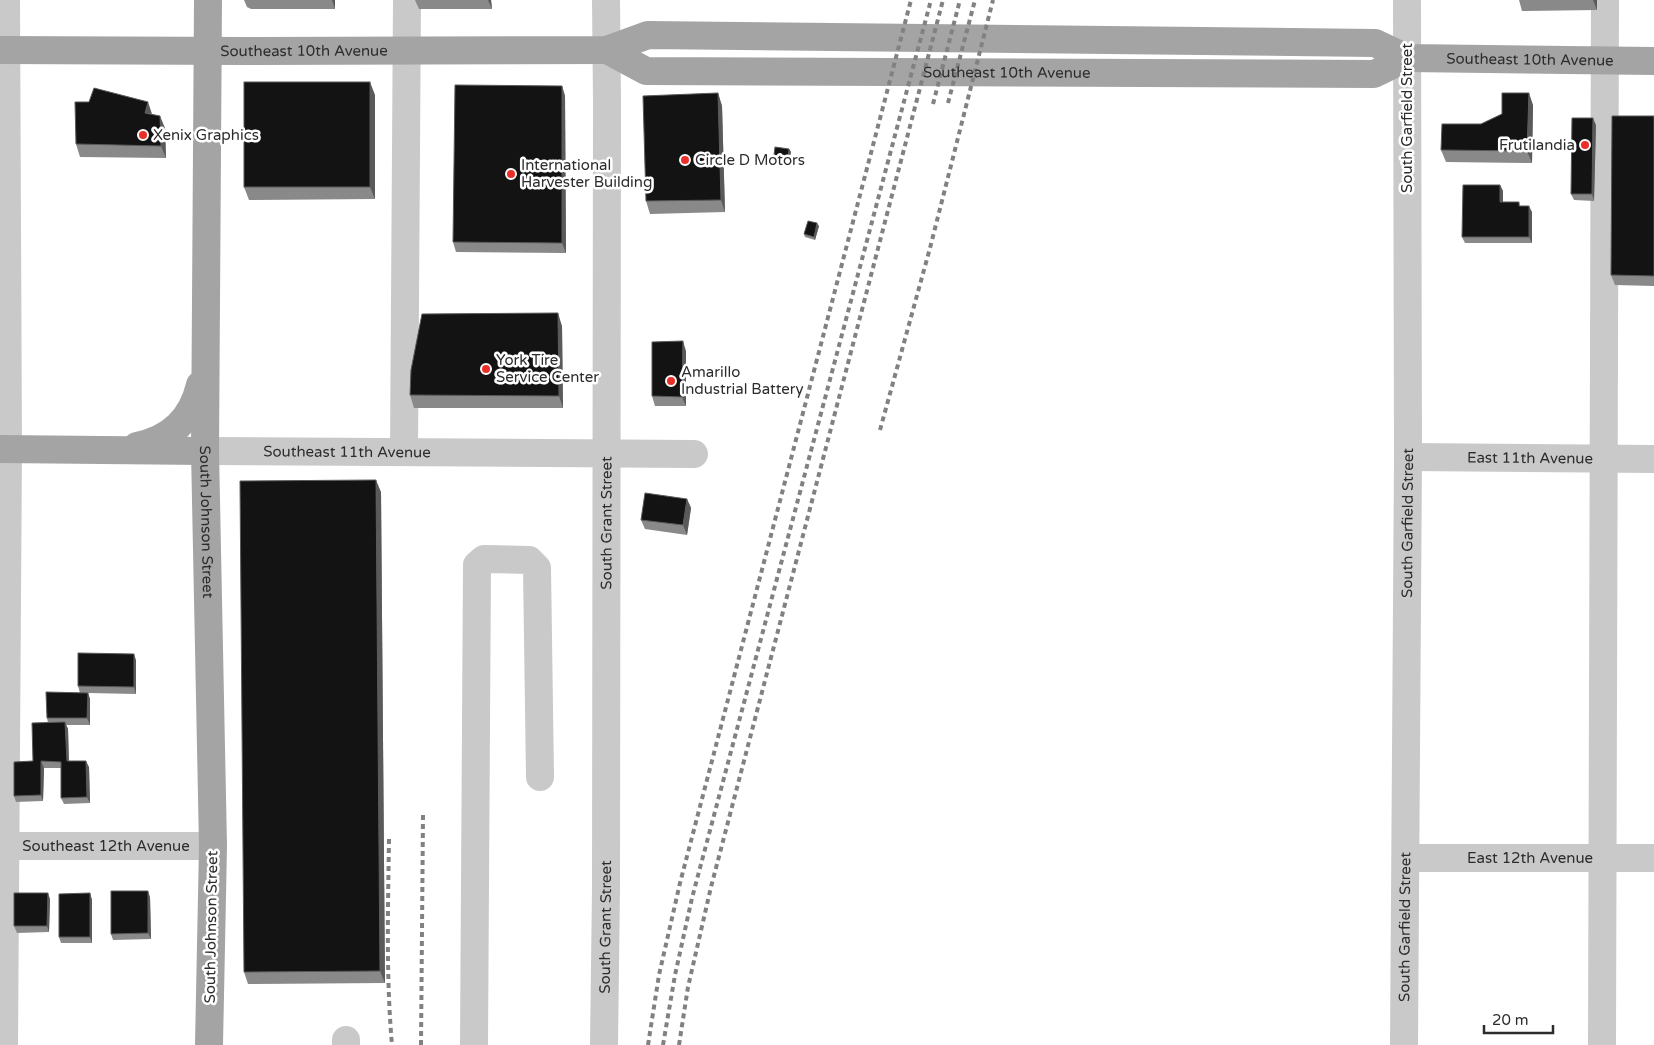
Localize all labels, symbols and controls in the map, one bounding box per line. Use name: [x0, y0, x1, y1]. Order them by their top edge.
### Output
street label: Southeast 10th Avenue: [220, 42, 388, 60]
street label: South Garfield Street: [1398, 43, 1416, 193]
street label: Southeast 10th Avenue: [1446, 49, 1614, 70]
street label: Southeast 10th Avenue: [923, 63, 1090, 82]
place label: Xenix Graphics: [153, 126, 259, 144]
marker: Xenix Graphics: [137, 129, 149, 141]
place label: Frutilandia: [1499, 136, 1575, 154]
marker: Frutilandia: [1579, 139, 1591, 151]
place label: Circle D Motors: [695, 151, 805, 169]
marker: Circle D Motors: [679, 154, 691, 166]
place label: International Harvester Building: [521, 156, 652, 191]
marker: International Harvester Building: [505, 168, 517, 180]
place label: York Tire Service Center: [496, 351, 599, 386]
marker: York Tire Service Center: [480, 363, 492, 375]
place label: Amarillo Industrial Battery: [681, 363, 804, 398]
marker: Amarillo Industrial Battery: [665, 375, 677, 387]
street label: Southeast 11th Avenue: [263, 442, 431, 461]
street label: South Johnson Street: [196, 445, 217, 599]
street label: South Garfield Street: [1398, 448, 1417, 598]
street label: East 11th Avenue: [1467, 448, 1593, 468]
street label: South Grant Street: [597, 456, 616, 590]
street label: Southeast 12th Avenue: [22, 837, 190, 855]
street label: East 12th Avenue: [1467, 849, 1593, 867]
street label: South Johnson Street: [201, 850, 221, 1004]
street label: South Garfield Street: [1395, 852, 1414, 1002]
street label: South Grant Street: [596, 860, 615, 994]
scale bar: [1484, 1002, 1553, 1034]
text: 20 m: [1492, 1011, 1529, 1029]

